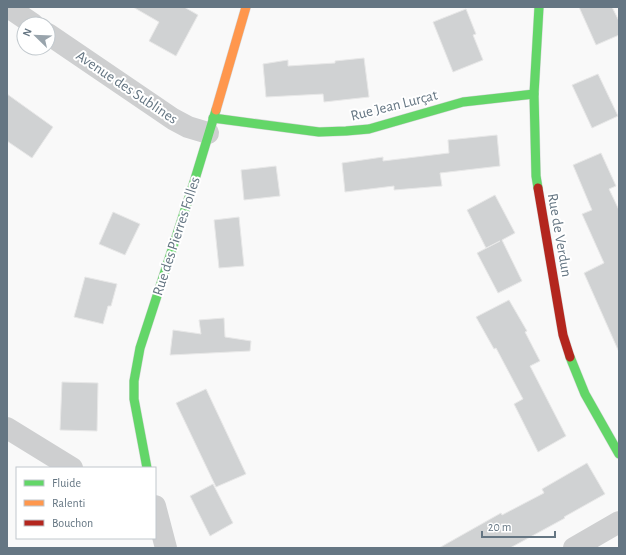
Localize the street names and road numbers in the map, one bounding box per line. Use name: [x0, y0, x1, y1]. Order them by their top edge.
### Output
street label: Avenue des Sublines: [73, 48, 180, 127]
street label: Rue Jean Lurçat: [349, 87, 439, 124]
street label: Rue des Pierres Folles: [150, 175, 203, 297]
street label: Rue de Verdun: [545, 192, 574, 278]

